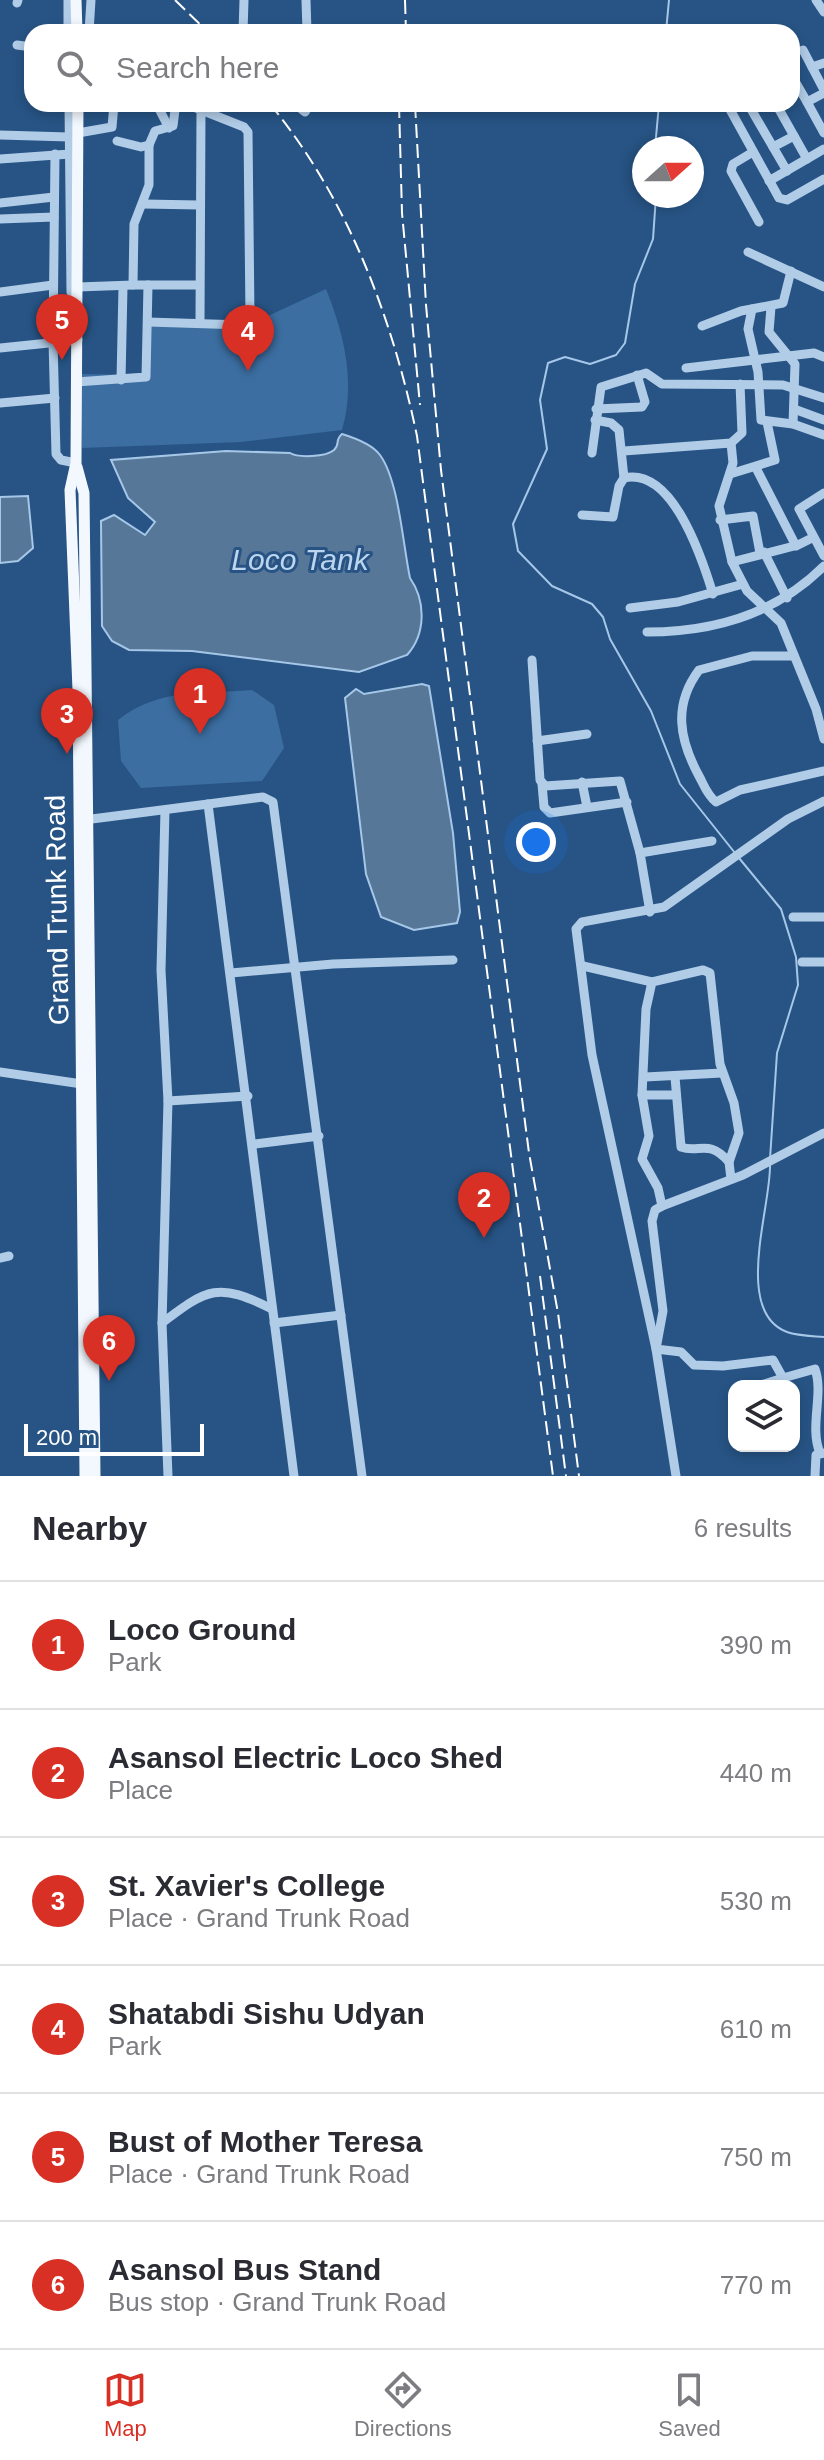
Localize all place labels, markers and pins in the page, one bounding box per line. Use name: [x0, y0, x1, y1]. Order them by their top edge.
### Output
pin: 5: [36, 294, 88, 360]
pin: 4: [222, 305, 274, 371]
pin: 1: [174, 668, 226, 734]
pin: 3: [41, 688, 93, 754]
pin: 2: [458, 1172, 510, 1238]
pin: 6: [83, 1315, 135, 1381]

